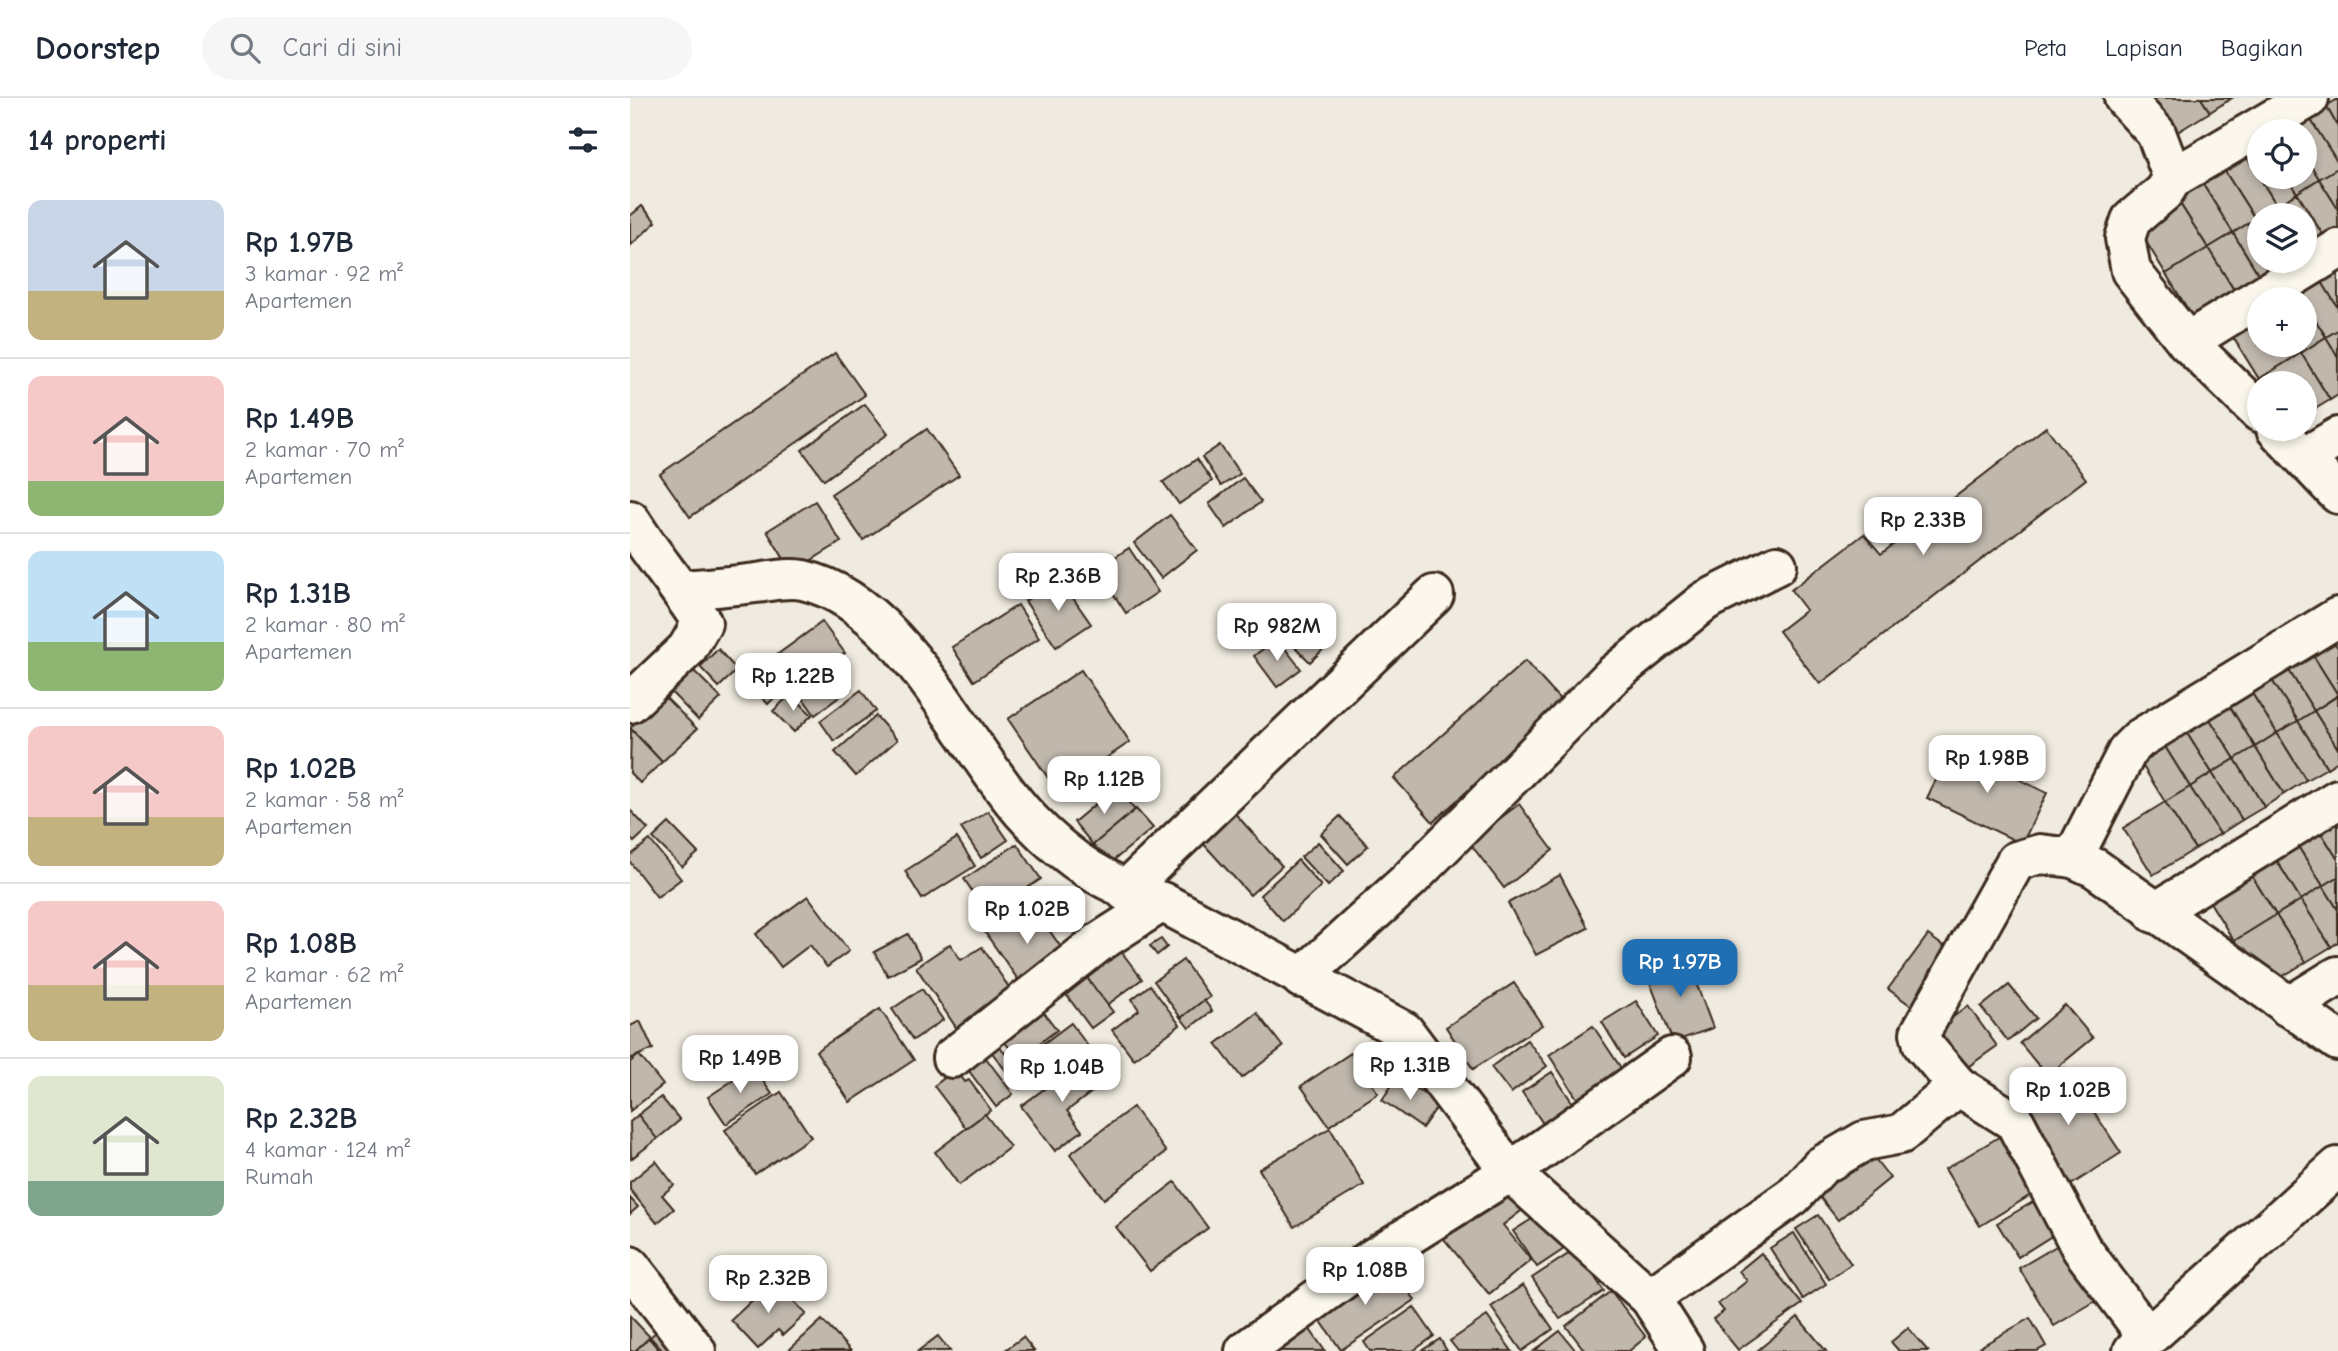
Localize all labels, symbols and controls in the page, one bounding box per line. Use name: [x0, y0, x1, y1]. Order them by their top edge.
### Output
search box: [202, 17, 692, 80]
text: Doorstep: [35, 29, 160, 67]
icon: search: [226, 29, 264, 67]
text: Cari di sini: [282, 33, 402, 63]
text: Peta: [2024, 34, 2067, 62]
text: Lapisan: [2105, 34, 2183, 62]
text: Bagikan: [2221, 34, 2303, 62]
map controls: [2247, 119, 2317, 441]
button: locate: [2247, 119, 2317, 189]
icon: filters: [564, 121, 602, 159]
text: 14 properti: [28, 123, 167, 158]
button: layers: [2247, 203, 2317, 273]
text: Rp 1.97B: [245, 225, 354, 260]
icon: home: [84, 228, 168, 312]
text: 3 kamar · 92 m²: [245, 260, 403, 287]
text: Apartemen: [245, 287, 352, 314]
button: +: [2247, 287, 2317, 357]
button: −: [2247, 371, 2317, 441]
text: Rp 1.49B: [245, 401, 354, 436]
icon: home: [84, 404, 168, 488]
text: 2 kamar · 70 m²: [245, 436, 404, 463]
text: Apartemen: [245, 463, 352, 490]
pin: Rp 2.33B: [1851, 498, 1995, 557]
text: Rp 2.33B: [1880, 506, 1966, 533]
pin: Rp 2.36B: [986, 554, 1130, 613]
text: Rp 2.36B: [1015, 562, 1101, 589]
text: Rp 1.31B: [245, 576, 351, 611]
icon: home: [84, 579, 168, 663]
pin: Rp 982M: [1212, 603, 1342, 663]
text: 2 kamar · 80 m²: [245, 611, 405, 638]
text: Rp 982M: [1233, 612, 1321, 639]
text: Apartemen: [245, 638, 352, 665]
pin: Rp 1.22B: [721, 654, 865, 713]
text: Rp 1.22B: [751, 662, 835, 689]
pin: Rp 1.98B: [1915, 736, 2059, 795]
text: Rp 1.98B: [1945, 744, 2029, 771]
text: Rp 1.02B: [245, 751, 356, 786]
icon: home: [84, 754, 168, 838]
pin: Rp 1.12B: [1032, 756, 1176, 816]
text: Rp 1.12B: [1063, 765, 1145, 792]
text: 2 kamar · 58 m²: [245, 786, 403, 813]
text: Apartemen: [245, 813, 352, 840]
pin: Rp 1.02B: [955, 886, 1099, 946]
text: Rp 1.02B: [984, 895, 1070, 922]
text: Rp 1.08B: [245, 926, 357, 961]
icon: home: [84, 929, 168, 1013]
pin: Rp 1.97B: [1608, 940, 1752, 999]
text: Rp 1.97B: [1638, 948, 1722, 975]
text: 2 kamar · 62 m²: [245, 961, 404, 988]
text: Apartemen: [245, 988, 352, 1015]
pin: Rp 1.49B: [668, 1035, 812, 1095]
pin: Rp 1.31B: [1338, 1042, 1482, 1102]
text: Rp 1.49B: [698, 1044, 782, 1071]
pin: Rp 1.04B: [990, 1044, 1134, 1104]
text: Rp 1.31B: [1369, 1051, 1451, 1078]
text: Rp 1.04B: [1020, 1053, 1104, 1080]
pin: Rp 1.02B: [1996, 1068, 2140, 1127]
text: Rp 1.02B: [2025, 1076, 2111, 1103]
text: Rp 2.32B: [245, 1101, 357, 1136]
icon: home: [84, 1104, 168, 1188]
text: 4 kamar · 124 m²: [245, 1136, 410, 1163]
text: Rumah: [245, 1163, 314, 1190]
pin: Rp 1.08B: [1293, 1248, 1437, 1307]
pin: Rp 2.32B: [696, 1256, 840, 1315]
text: Rp 1.08B: [1322, 1256, 1408, 1283]
text: Rp 2.32B: [725, 1264, 811, 1291]

